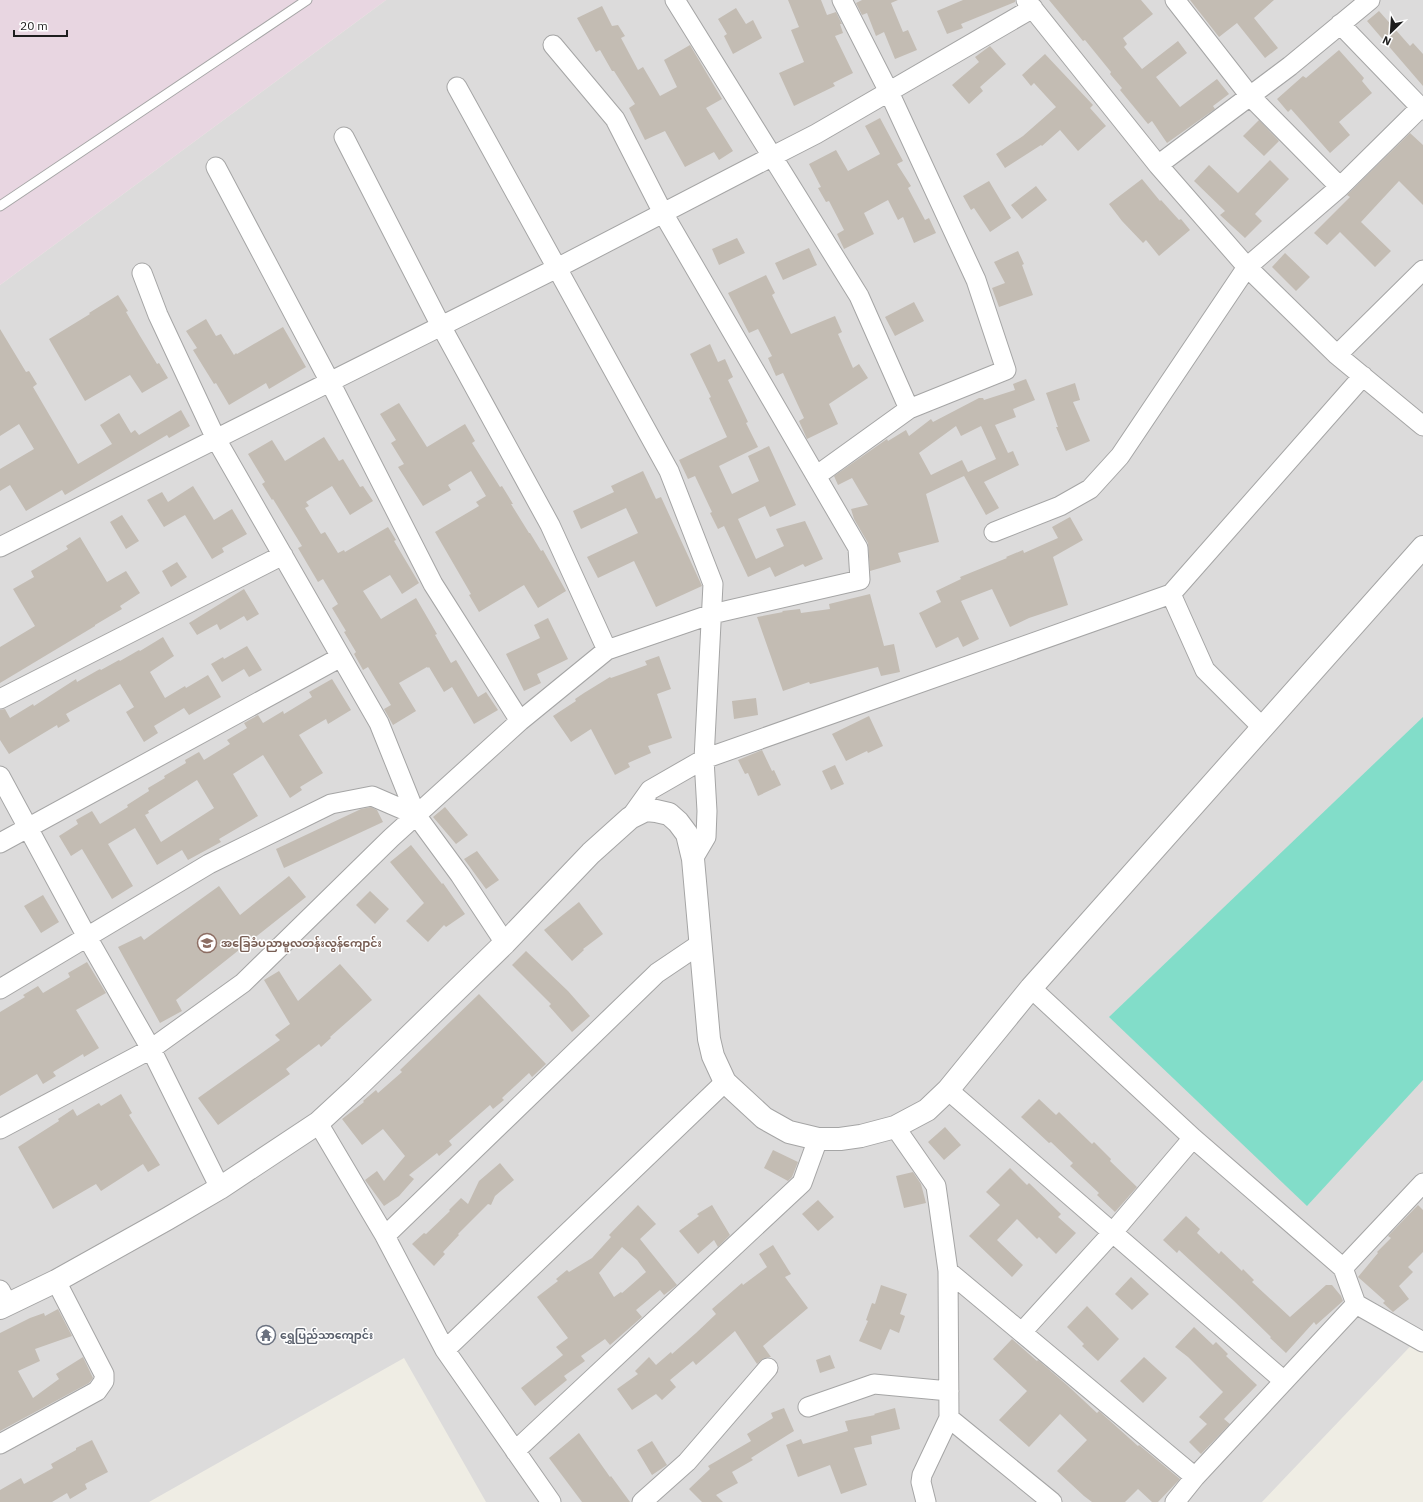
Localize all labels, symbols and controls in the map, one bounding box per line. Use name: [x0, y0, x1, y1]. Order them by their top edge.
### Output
scale bar: [14, 12, 67, 38]
north arrow: [1371, 12, 1411, 52]
text: 20 m: [20, 18, 48, 33]
text: N: [1380, 33, 1393, 49]
school or university icon: အခြေခံပညာမူလတန်းလွန်ကျောင်း: [196, 932, 218, 954]
place label: အခြေခံပညာမူလတန်းလွန်ကျောင်း: [221, 936, 382, 953]
temple icon: ရွှေပြည်သာကျောင်း: [255, 1324, 277, 1346]
place label: ရွှေပြည်သာကျောင်း: [280, 1328, 373, 1345]

